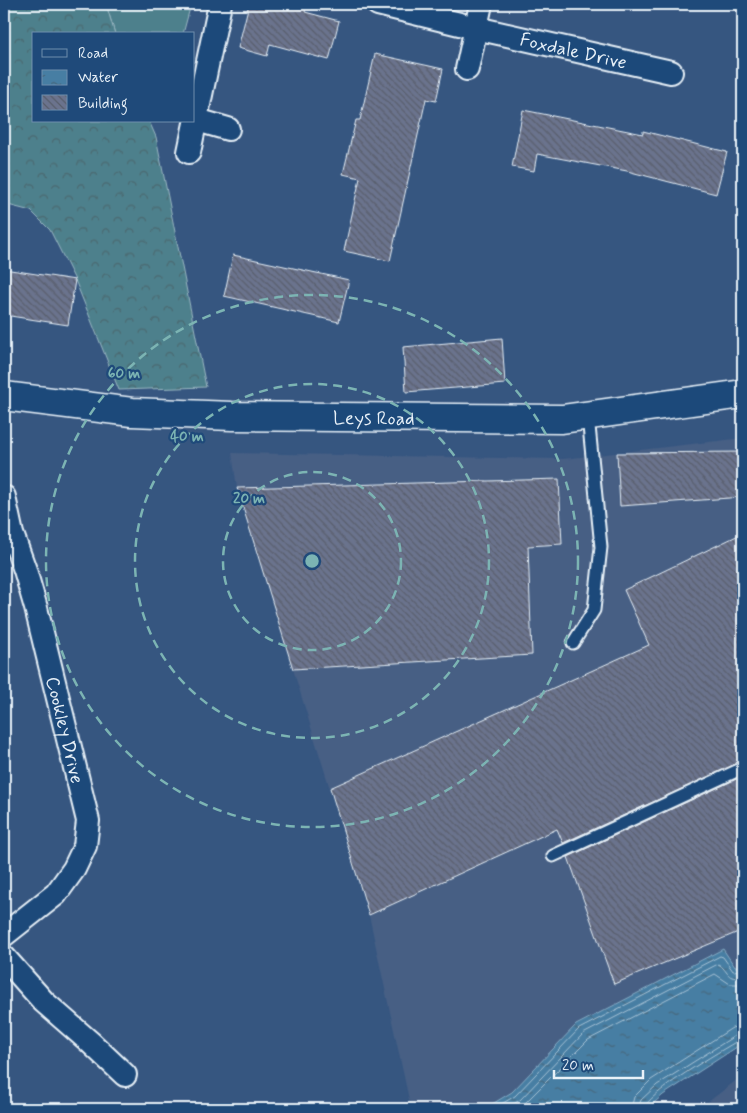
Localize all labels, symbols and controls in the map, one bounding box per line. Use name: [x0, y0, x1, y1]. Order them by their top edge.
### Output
street label: Foxdale Drive: [517, 27, 629, 76]
legend: [32, 32, 195, 122]
text: Road: [78, 44, 108, 64]
text: Water: [78, 68, 118, 88]
text: Building: [78, 94, 128, 115]
text: 60 m: [108, 364, 140, 384]
street label: Leys Road: [333, 406, 415, 432]
text: 40 m: [170, 427, 204, 447]
text: 20 m: [233, 489, 265, 509]
centre of rings: [303, 552, 321, 570]
street label: Cookley Drive: [39, 674, 89, 786]
scale bar: [554, 1048, 643, 1080]
text: 20 m: [562, 1056, 594, 1076]

